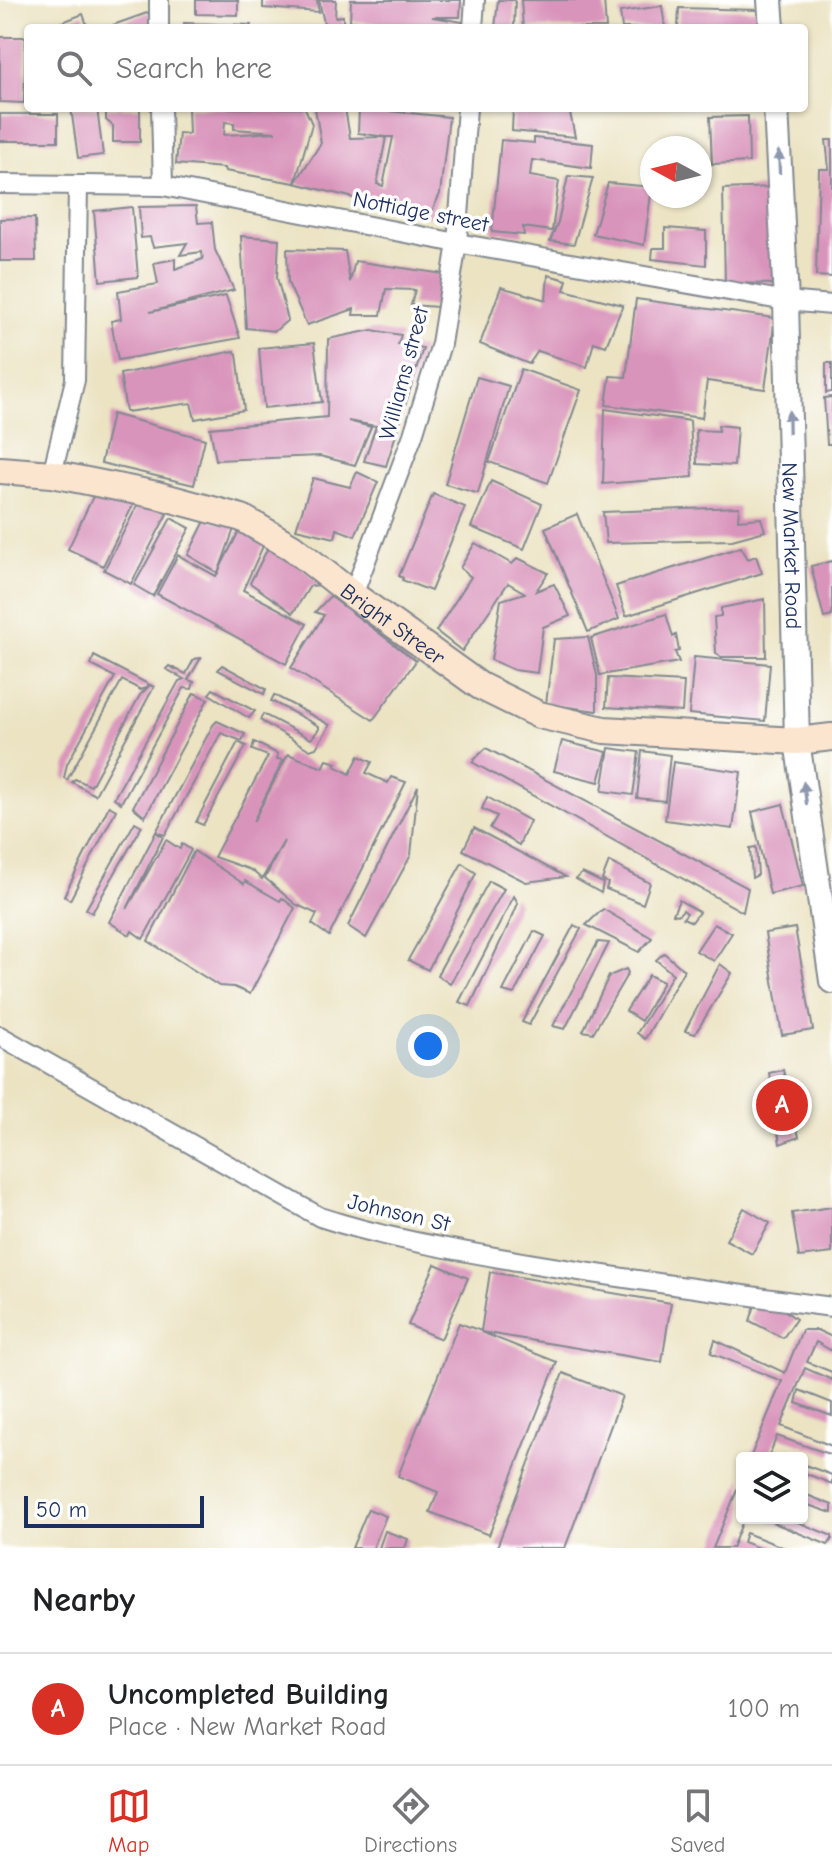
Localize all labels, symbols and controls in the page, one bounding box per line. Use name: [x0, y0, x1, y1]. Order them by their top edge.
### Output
search box: [24, 24, 808, 112]
icon: search: [52, 46, 96, 90]
text: Search here: [116, 51, 272, 86]
north arrow: [640, 136, 712, 208]
one-way arrow: [772, 149, 785, 174]
street label: Nottidge street: [351, 186, 491, 238]
street label: Williams street: [374, 303, 434, 443]
one-way arrow: [783, 409, 795, 434]
street label: New Market Road: [776, 462, 806, 629]
street label: Bright Streer: [335, 578, 450, 671]
one-way arrow: [798, 780, 811, 805]
your location: [408, 1026, 448, 1066]
pin: A: [756, 1075, 808, 1135]
street label: Johnson St: [345, 1189, 453, 1238]
map controls: [736, 1452, 808, 1524]
button: layers: [736, 1452, 808, 1524]
scale bar: [24, 1492, 204, 1528]
text: 50 m: [36, 1497, 87, 1523]
text: Nearby: [32, 1580, 135, 1620]
text: Uncompleted Building: [108, 1677, 389, 1712]
text: A: [51, 1694, 65, 1724]
text: 100 m: [728, 1694, 800, 1724]
text: Place · New Market Road: [108, 1712, 386, 1742]
tab: Map: [107, 1784, 151, 1858]
tab: Directions: [364, 1784, 457, 1858]
tab: Saved: [670, 1784, 725, 1858]

